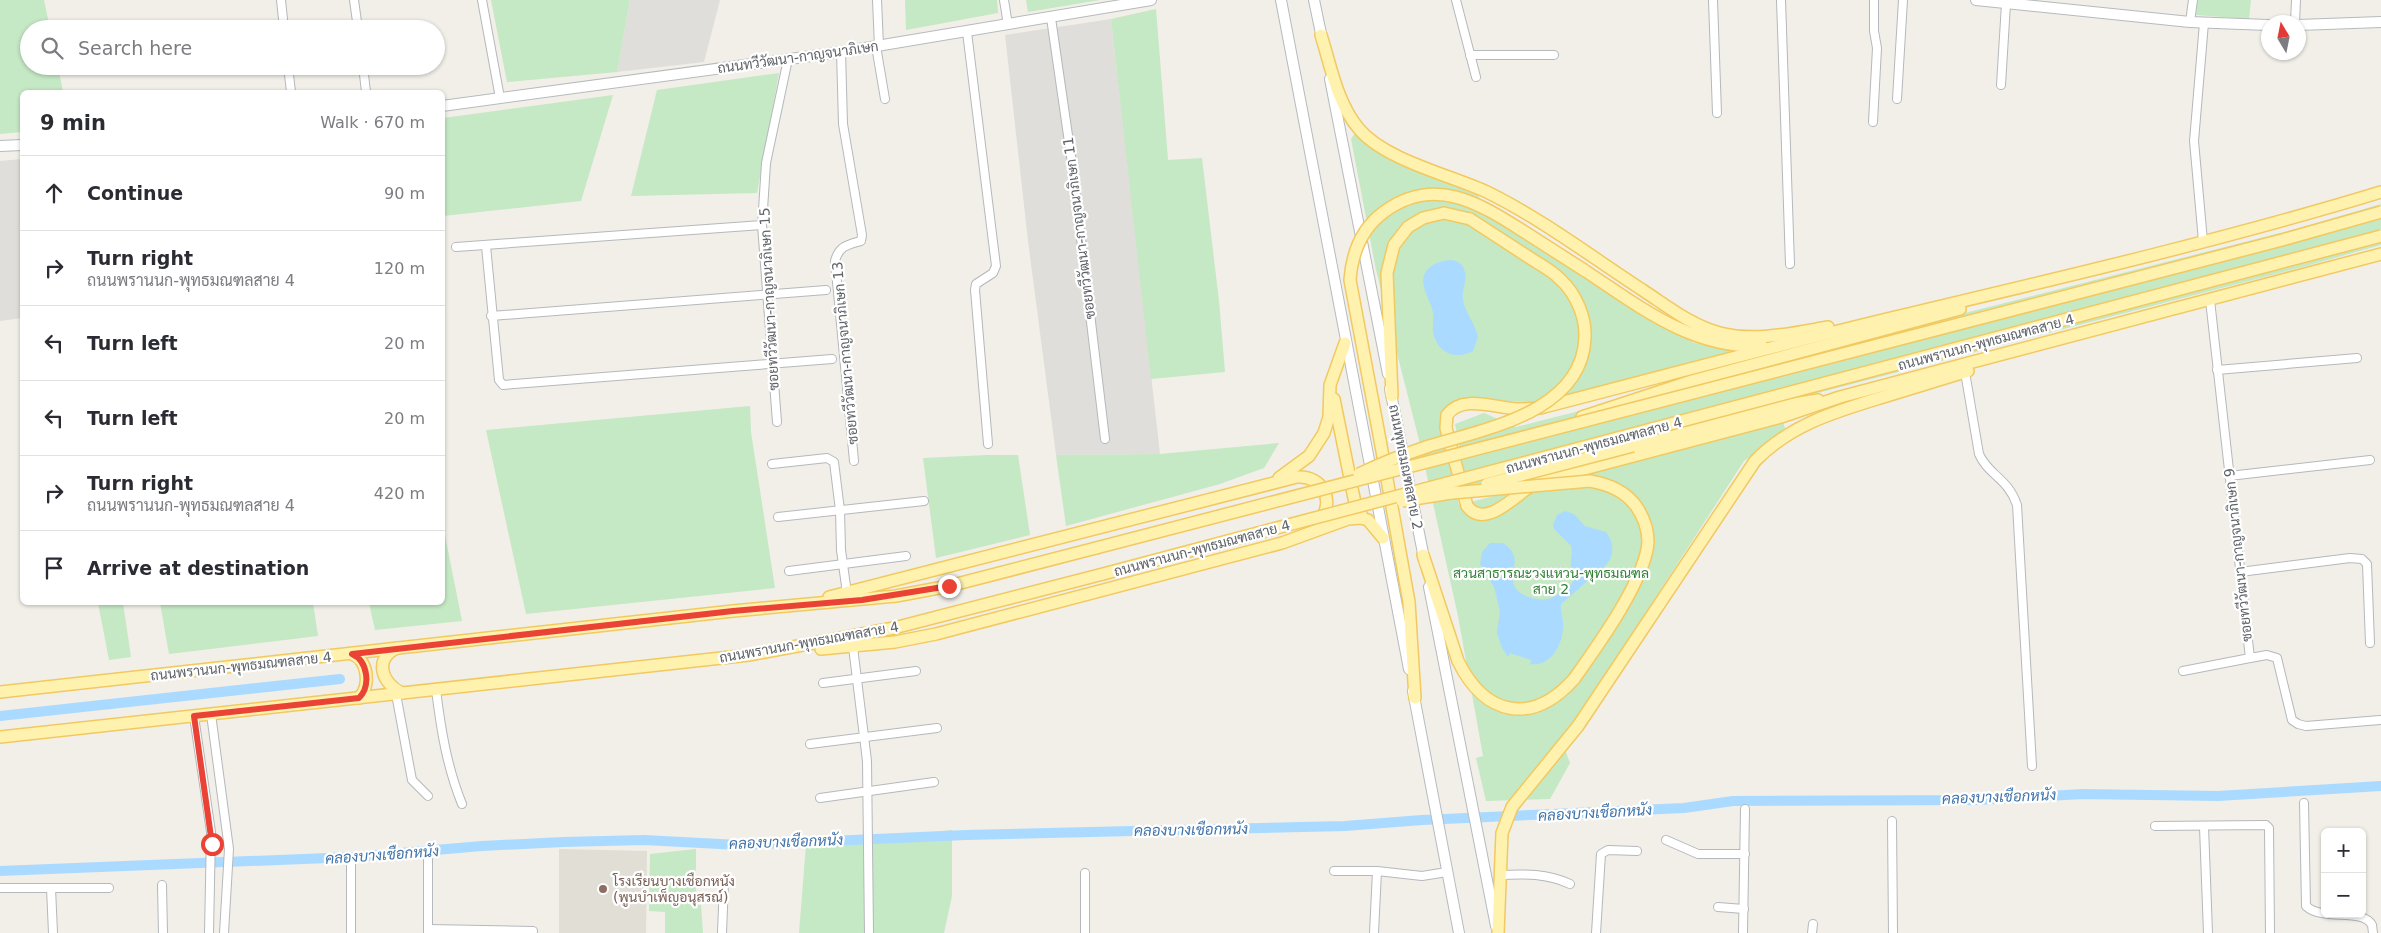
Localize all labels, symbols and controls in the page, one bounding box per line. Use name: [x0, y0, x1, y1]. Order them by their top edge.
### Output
north arrow: [2261, 15, 2306, 60]
search box: [20, 20, 445, 75]
icon: search: [38, 34, 66, 62]
text: Search here: [78, 37, 192, 59]
street label: ถนนทวีวัฒนา-กาญจนาภิเษก: [716, 37, 880, 77]
text: 9 min: [40, 111, 106, 135]
text: Walk · 670 m: [320, 113, 425, 132]
street label: ซอยทวีวัฒนา-กาญจนาภิเษก 11: [1059, 136, 1099, 320]
icon: ahead: [40, 179, 68, 207]
text: Continue: [87, 182, 183, 204]
text: 90 m: [384, 184, 425, 203]
street label: ซอยทวีวัฒนา-กาญจนาภิเษก 15: [755, 207, 783, 391]
text: Turn right: [87, 247, 193, 269]
icon: right: [40, 254, 68, 282]
text: 120 m: [374, 259, 425, 278]
street label: ซอยทวีวัฒนา-กาญจนาภิเษก 13: [828, 261, 862, 445]
text: ถนนพรานนก-พุทธมณฑลสาย 4: [87, 271, 295, 290]
street label: ถนนพรานนก-พุทธมณฑลสาย 4: [1896, 311, 2077, 375]
icon: left: [40, 329, 68, 357]
text: Turn left: [87, 332, 178, 354]
text: 20 m: [384, 334, 425, 353]
street label: ถนนพุทธมณฑลสาย 2: [1384, 403, 1426, 531]
icon: left: [40, 404, 68, 432]
text: Turn left: [87, 407, 178, 429]
text: 20 m: [384, 409, 425, 428]
street label: ถนนพรานนก-พุทธมณฑลสาย 4: [1504, 414, 1685, 478]
street label: ซอยทวีวัฒนา-กาญจนาภิเษก 9: [2220, 467, 2256, 643]
text: Turn right: [87, 472, 193, 494]
icon: right: [40, 479, 68, 507]
text: 420 m: [374, 484, 425, 503]
text: ถนนพรานนก-พุทธมณฑลสาย 4: [87, 496, 295, 515]
street label: ถนนพรานนก-พุทธมณฑลสาย 4: [1112, 517, 1293, 581]
icon: arrive: [40, 554, 68, 582]
text: Arrive at destination: [87, 557, 309, 579]
park label: สวนสาธารณะวงแหวน-พุทธมณฑล สาย 2: [1453, 565, 1649, 597]
route end: [938, 575, 961, 598]
street label: ถนนพรานนก-พุทธมณฑลสาย 4: [718, 618, 900, 668]
street label: ถนนพรานนก-พุทธมณฑลสาย 4: [150, 649, 333, 685]
water label: คลองบางเชือกหนัง: [1942, 785, 2057, 808]
water label: คลองบางเชือกหนัง: [1537, 800, 1653, 825]
water label: คลองบางเชือกหนัง: [1134, 819, 1248, 840]
map controls: [2321, 828, 2366, 918]
button: +: [2321, 828, 2366, 873]
water label: คลองบางเชือกหนัง: [729, 830, 844, 853]
route start: [201, 833, 224, 856]
water label: คลองบางเชือกหนัง: [324, 841, 440, 868]
place label: โรงเรียนบางเชือกหนัง (พูนบำเพ็ญอนุสรณ์): [612, 872, 735, 907]
button: −: [2321, 873, 2366, 918]
marker: โรงเรียนบางเชือกหนัง (พูนบำเพ็ญอนุสรณ์): [597, 883, 609, 895]

